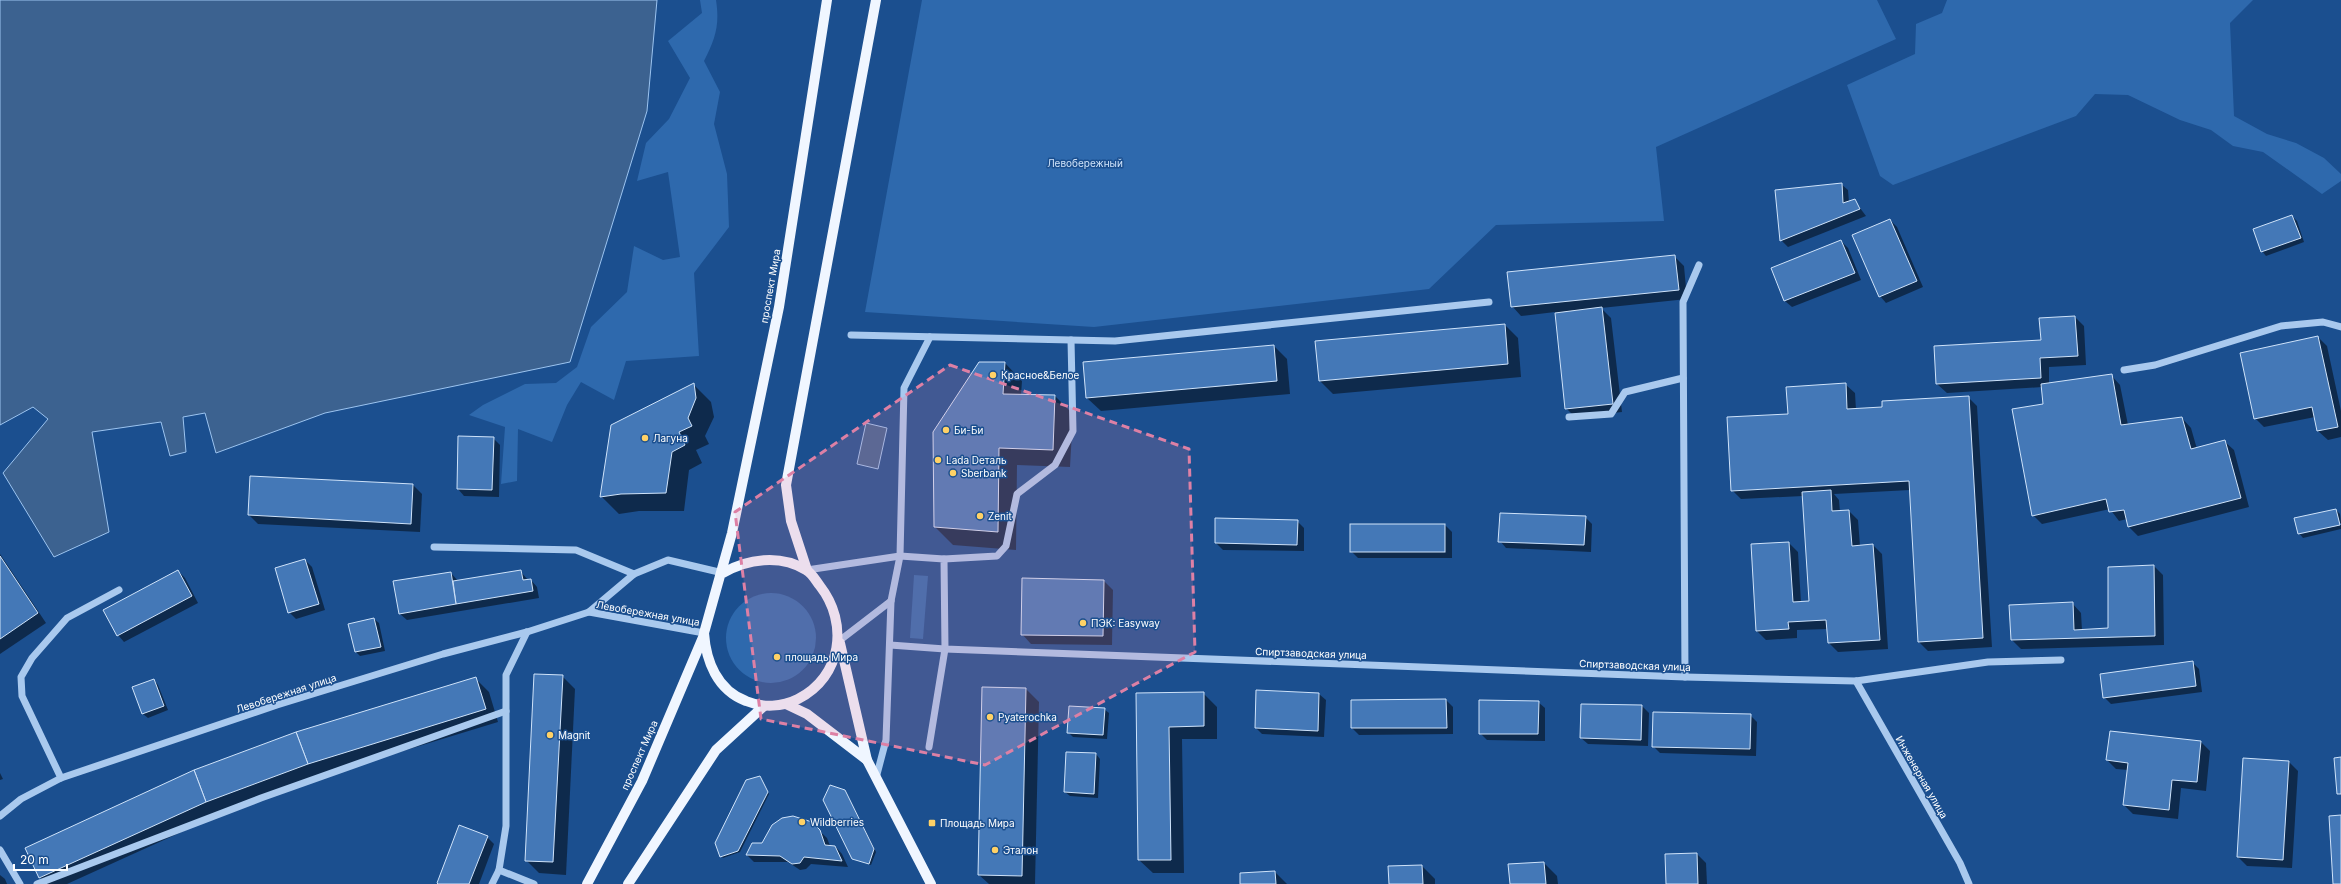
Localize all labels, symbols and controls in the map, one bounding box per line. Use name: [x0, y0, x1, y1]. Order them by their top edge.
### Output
park label: Левобережный: [1047, 157, 1123, 169]
street label: проспект Мира: [758, 248, 782, 324]
place label: Красное&Белое: [1001, 369, 1079, 381]
marker: Красное&Белое: [988, 370, 998, 380]
place label: Би-Би: [954, 424, 983, 436]
marker: Би-Би: [941, 425, 951, 435]
place label: Лагуна: [653, 432, 688, 444]
marker: Лагуна: [640, 433, 650, 443]
place label: Lada Dеталь: [946, 454, 1007, 466]
marker: Lada Dеталь: [933, 455, 943, 465]
place label: Sberbank: [961, 467, 1007, 479]
marker: Sberbank: [948, 468, 958, 478]
place label: Zenit: [988, 510, 1012, 522]
marker: Zenit: [975, 511, 985, 521]
street label: Левобережная улица: [595, 598, 701, 628]
place label: ПЭК: Easyway: [1091, 617, 1160, 629]
marker: ПЭК: Easyway: [1078, 618, 1088, 628]
street label: Спиртзаводская улица: [1255, 645, 1367, 661]
place label: площадь Мира: [785, 651, 858, 663]
marker: площадь Мира: [772, 652, 782, 662]
street label: Спиртзаводская улица: [1579, 657, 1691, 673]
street label: Левобережная улица: [234, 671, 338, 715]
place label: Pyaterochka: [998, 711, 1057, 723]
marker: Pyaterochka: [985, 712, 995, 722]
street label: проспект Мира: [618, 718, 660, 792]
place label: Magnit: [558, 729, 591, 741]
marker: Magnit: [545, 730, 555, 740]
street label: Инженерная улица: [1893, 734, 1951, 820]
place label: Wildberries: [810, 816, 864, 828]
marker: Wildberries: [797, 817, 807, 827]
place label: Площадь Мира: [940, 817, 1015, 829]
marker: Площадь Мира: [927, 818, 937, 828]
place label: Эталон: [1003, 844, 1038, 856]
marker: Эталон: [990, 845, 1000, 855]
scale bar: [14, 846, 67, 872]
text: 20 m: [20, 852, 49, 867]

